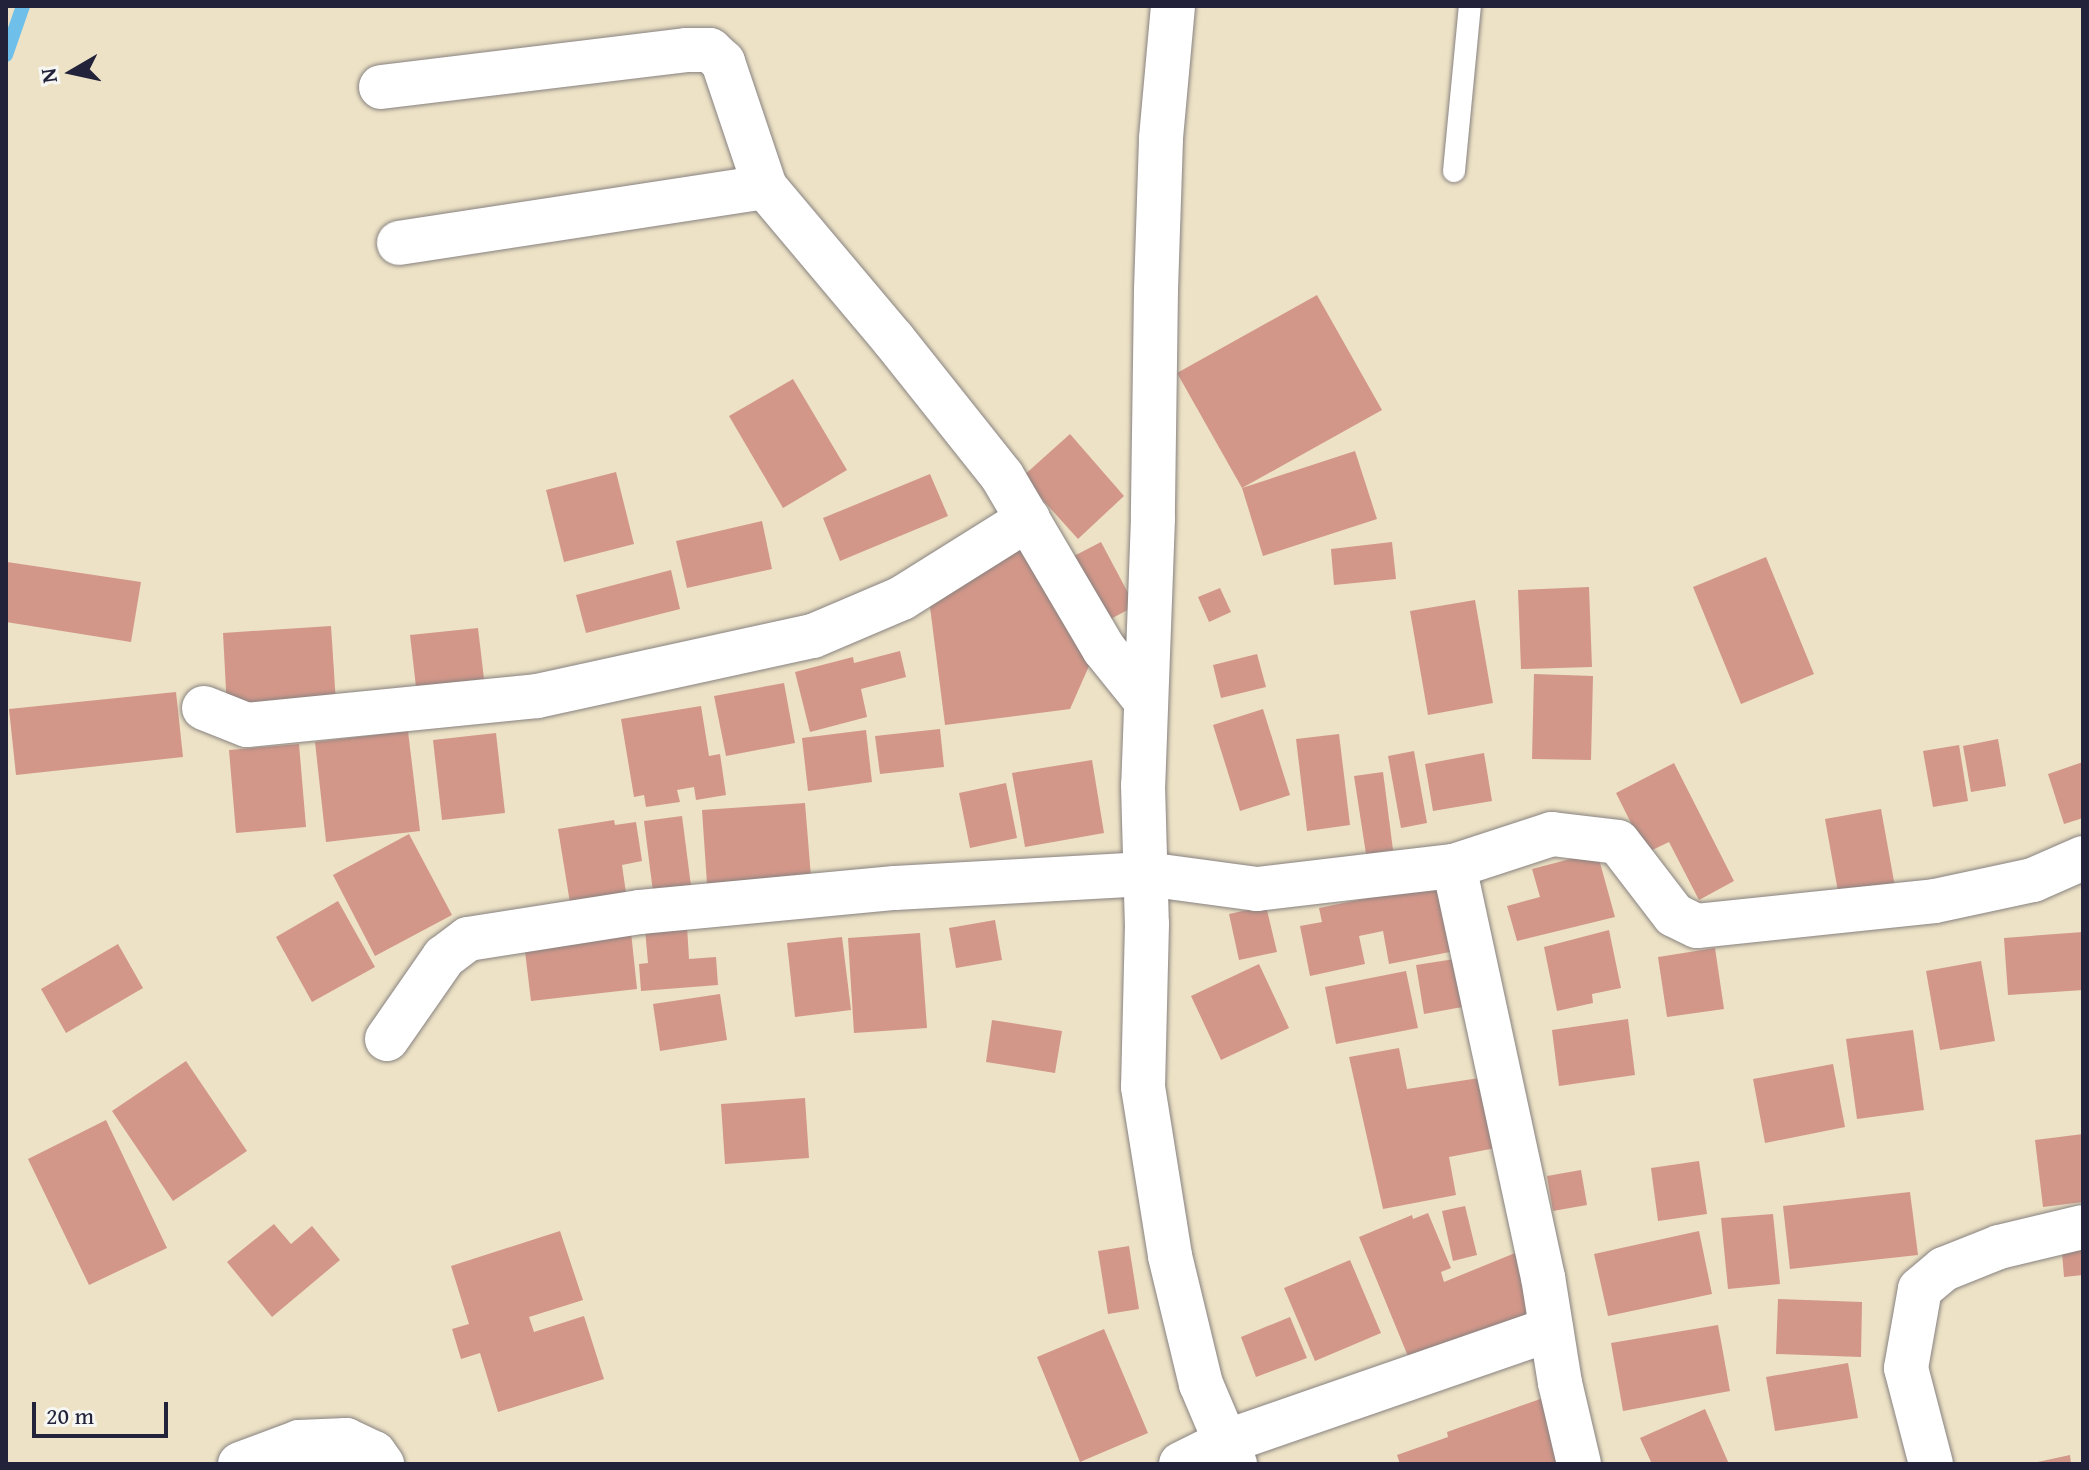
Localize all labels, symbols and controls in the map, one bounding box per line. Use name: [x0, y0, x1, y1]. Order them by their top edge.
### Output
north arrow: [32, 32, 112, 112]
text: N: [31, 66, 65, 86]
scale bar: [36, 1386, 172, 1436]
text: 20 m: [46, 1398, 94, 1433]

